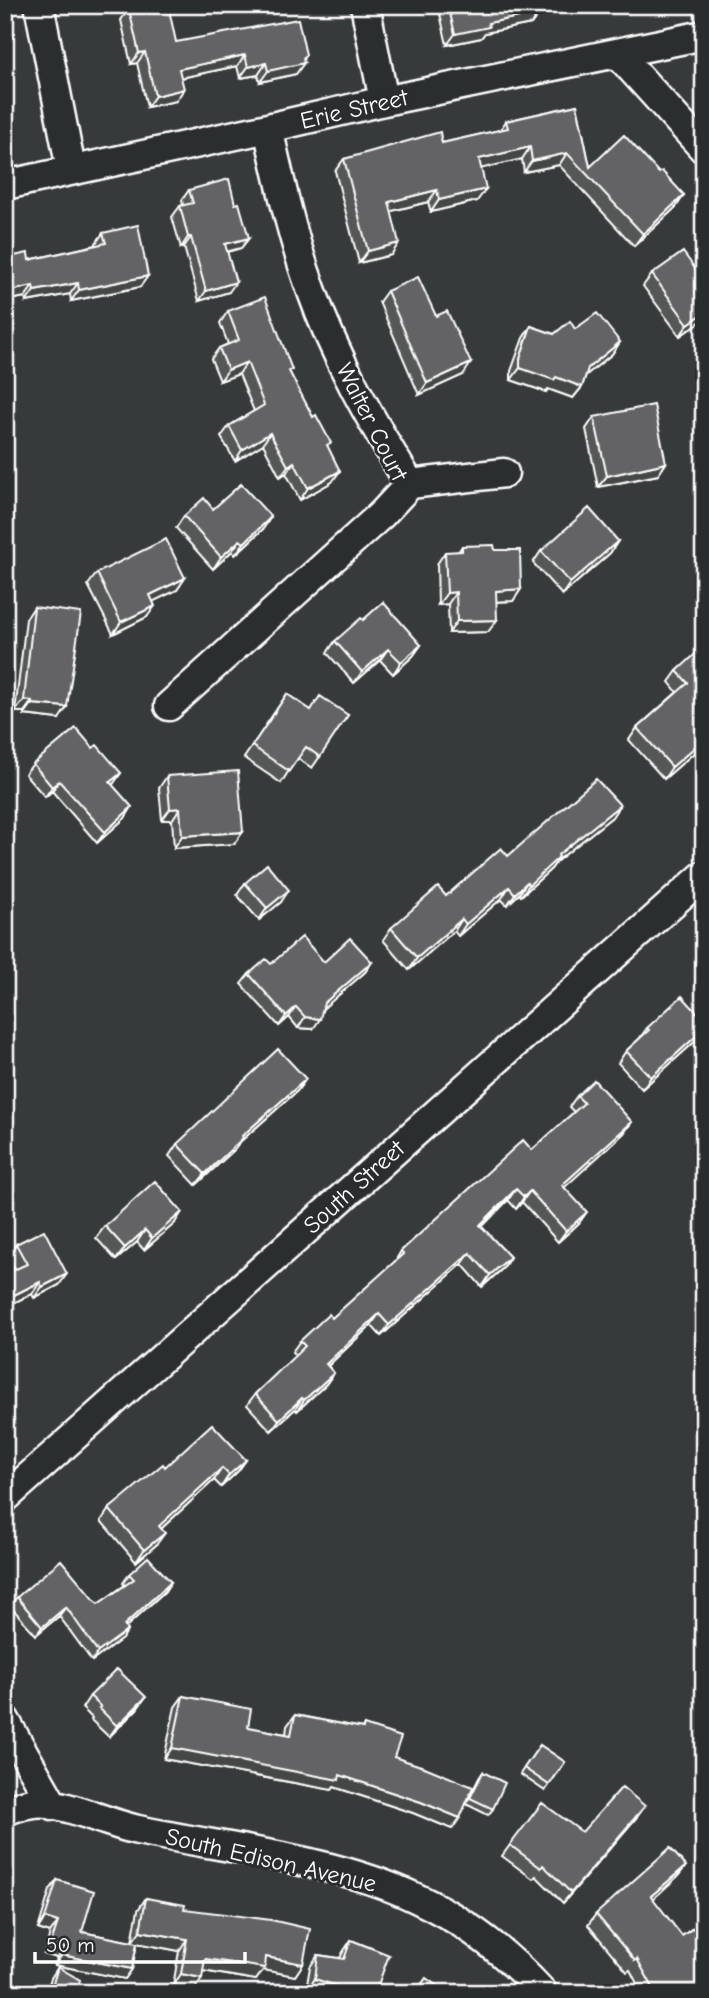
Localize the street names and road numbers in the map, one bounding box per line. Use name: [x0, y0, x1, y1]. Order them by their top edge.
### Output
street label: Erie Street: [297, 83, 412, 135]
street label: Walter Court: [330, 358, 414, 487]
street label: South Street: [298, 1134, 411, 1240]
street label: South Edison Avenue: [163, 1822, 379, 1898]

